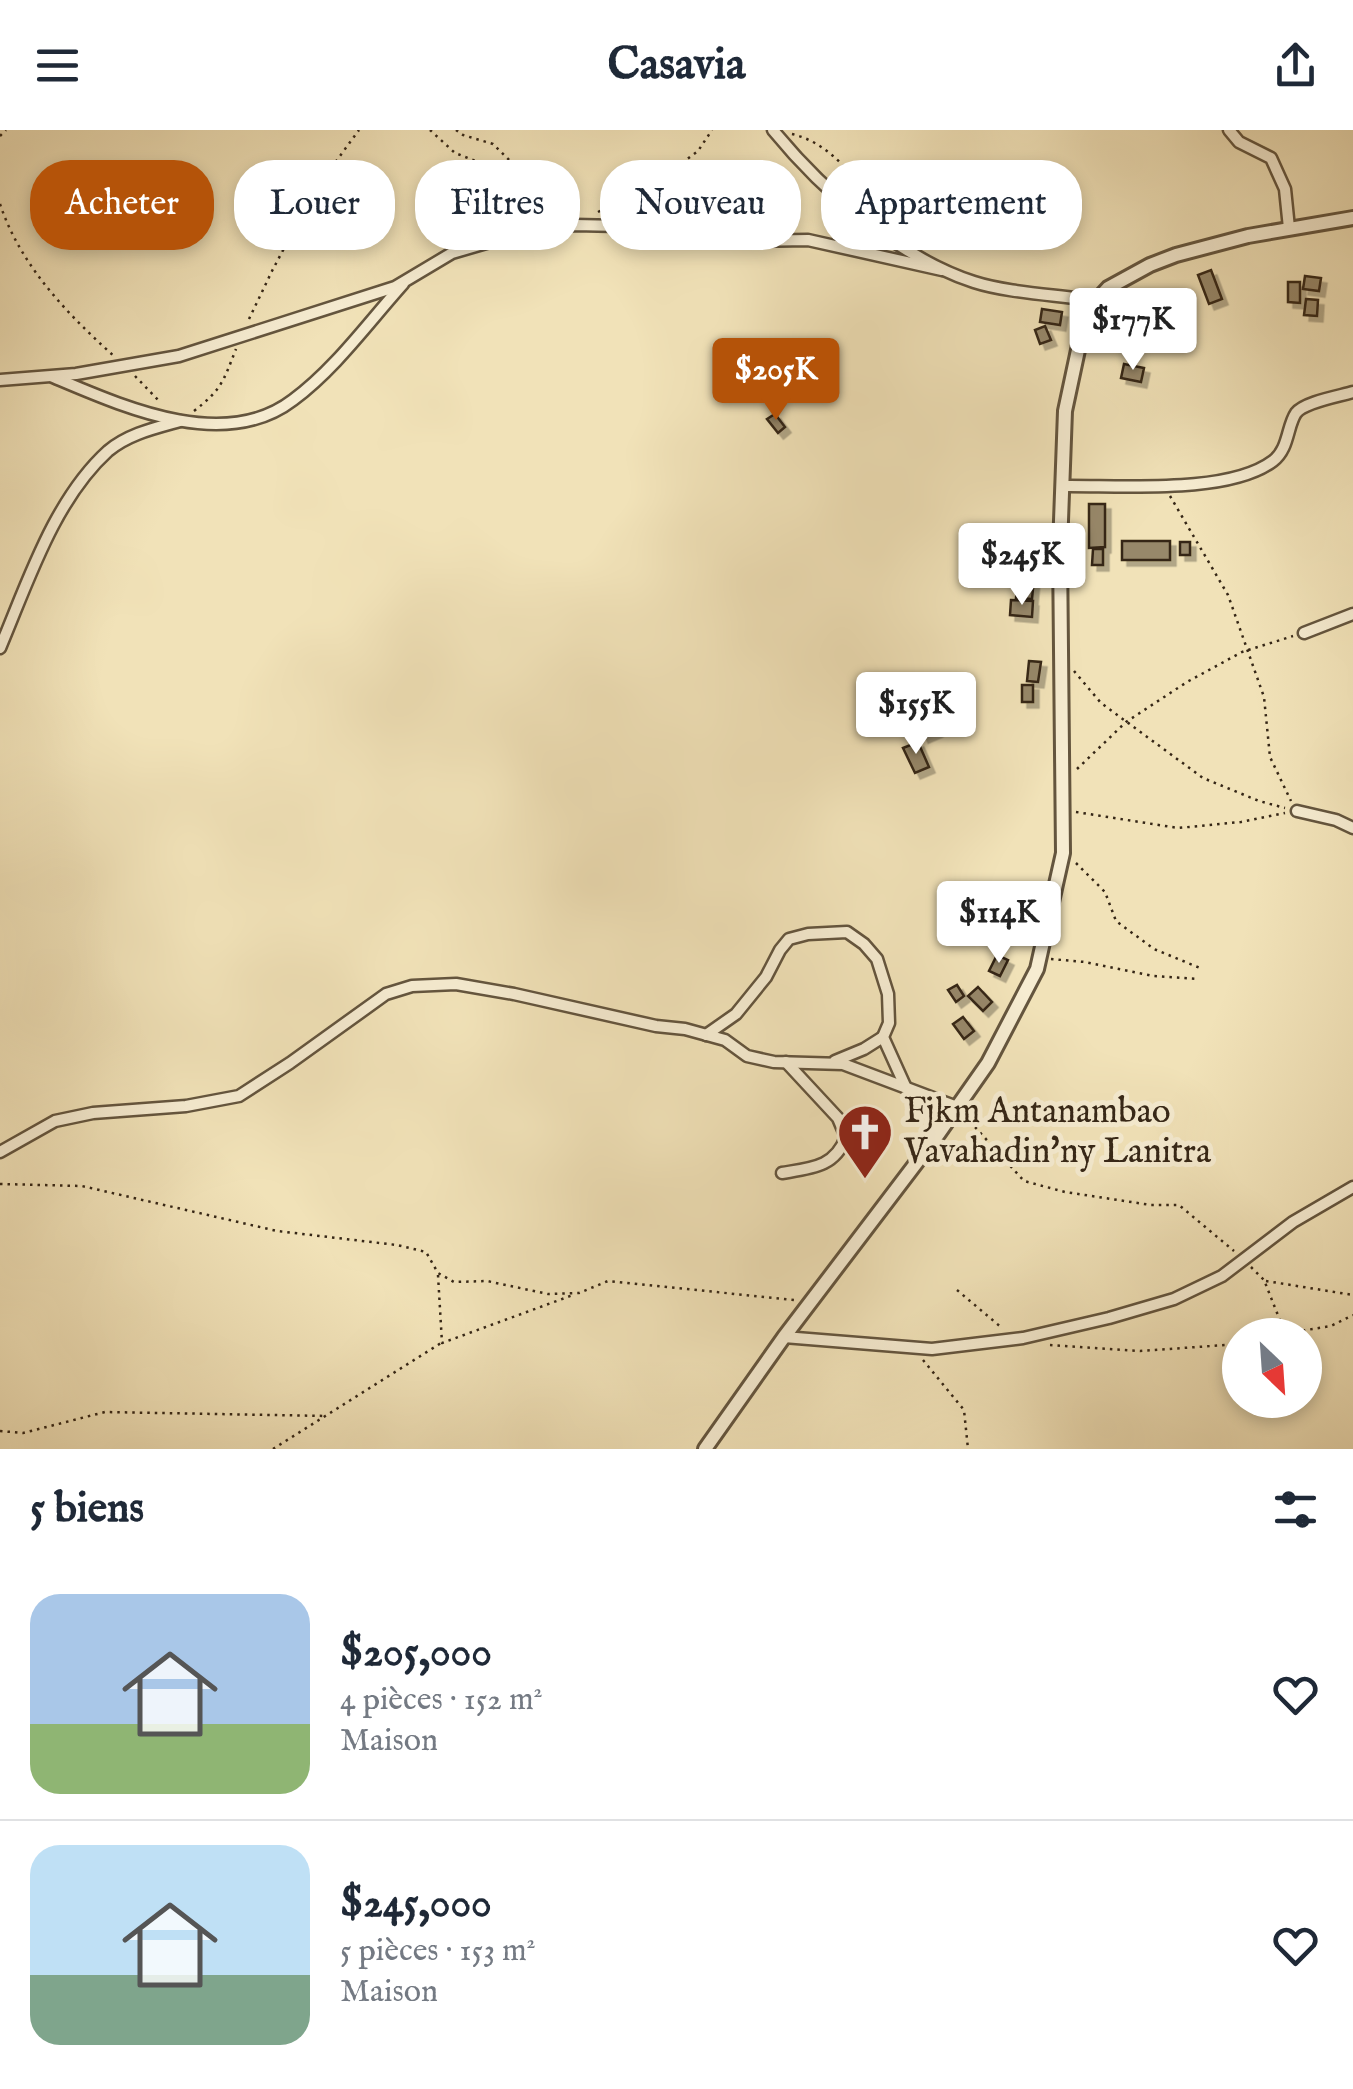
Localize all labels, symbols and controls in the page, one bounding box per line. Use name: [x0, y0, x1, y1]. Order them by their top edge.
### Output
text: Casavia: [608, 37, 745, 94]
icon: menu: [30, 38, 85, 93]
icon: share: [1268, 38, 1323, 93]
chip: Acheter: [30, 160, 214, 250]
chip: Louer: [234, 160, 395, 250]
chip: Filtres: [415, 160, 580, 250]
chip: Nouveau: [600, 160, 801, 250]
chip: Appartement: [821, 160, 1082, 250]
pin: $177K: [1063, 288, 1203, 373]
text: $177K: [1092, 300, 1174, 341]
pin: $205K: [706, 338, 846, 423]
text: $205K: [734, 350, 818, 391]
pin: $245K: [952, 523, 1092, 608]
text: $245K: [980, 535, 1064, 576]
pin: $155K: [846, 672, 986, 757]
text: $155K: [878, 684, 954, 725]
pin: $114K: [929, 881, 1069, 966]
text: $114K: [959, 893, 1039, 934]
place label: Fjkm Antanambao Vavahadin'ny Lanitra: [903, 1090, 1212, 1175]
church icon: Fjkm Antanambao Vavahadin'ny Lanitra: [835, 1102, 895, 1181]
north arrow: [1222, 1318, 1322, 1418]
map controls: [1222, 1318, 1322, 1418]
icon: filters: [1268, 1482, 1323, 1537]
text: 5 biens: [30, 1483, 144, 1536]
text: $205,000: [340, 1627, 492, 1680]
icon: home: [110, 1634, 230, 1754]
icon: heart: [1268, 1667, 1323, 1722]
text: 4 pièces · 152 m²: [340, 1680, 543, 1721]
text: Maison: [340, 1721, 438, 1762]
text: $245,000: [340, 1878, 492, 1931]
icon: home: [110, 1885, 230, 2005]
icon: heart: [1268, 1918, 1323, 1973]
text: 5 pièces · 153 m²: [340, 1931, 536, 1972]
text: Maison: [340, 1972, 438, 2013]

